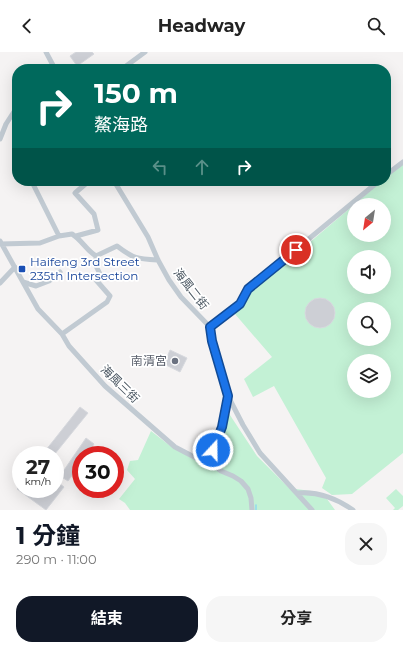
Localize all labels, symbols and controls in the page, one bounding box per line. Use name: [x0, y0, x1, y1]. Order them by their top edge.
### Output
icon: back: [16, 15, 38, 37]
text: Headway: [158, 15, 245, 37]
icon: search: [365, 15, 387, 37]
text: 150 m: [94, 76, 178, 110]
icon: right: [28, 80, 80, 132]
text: 鰲海路: [94, 114, 148, 136]
icon: left: [149, 156, 171, 178]
icon: ahead: [191, 156, 213, 178]
icon: right: [233, 156, 255, 178]
north arrow: [347, 198, 391, 242]
map controls: [347, 198, 391, 398]
pin: [279, 233, 313, 267]
icon: arrive: [285, 239, 307, 261]
button: sound: [347, 250, 391, 294]
place label: Haifeng 3rd Street 235th Intersection: [30, 254, 140, 283]
marker: Haifeng 3rd Street 235th Intersection: [17, 264, 27, 274]
street label: 海風二街: [171, 265, 212, 312]
button: search: [347, 302, 391, 346]
place label: 南清宮: [131, 353, 167, 368]
button: layers: [347, 354, 391, 398]
marker: 南清宮: [170, 356, 180, 366]
street label: 海風三街: [98, 362, 143, 406]
position arrow: [192, 429, 234, 471]
speed limit sign: 30: [72, 446, 124, 498]
text: 27: [26, 455, 50, 479]
text: km/h: [25, 475, 51, 488]
text: 1 分鐘: [16, 521, 80, 550]
button: close: [345, 523, 387, 565]
text: 290 m · 11:00: [16, 551, 97, 567]
button: 結束: [16, 596, 198, 642]
button: 分享: [206, 596, 387, 642]

